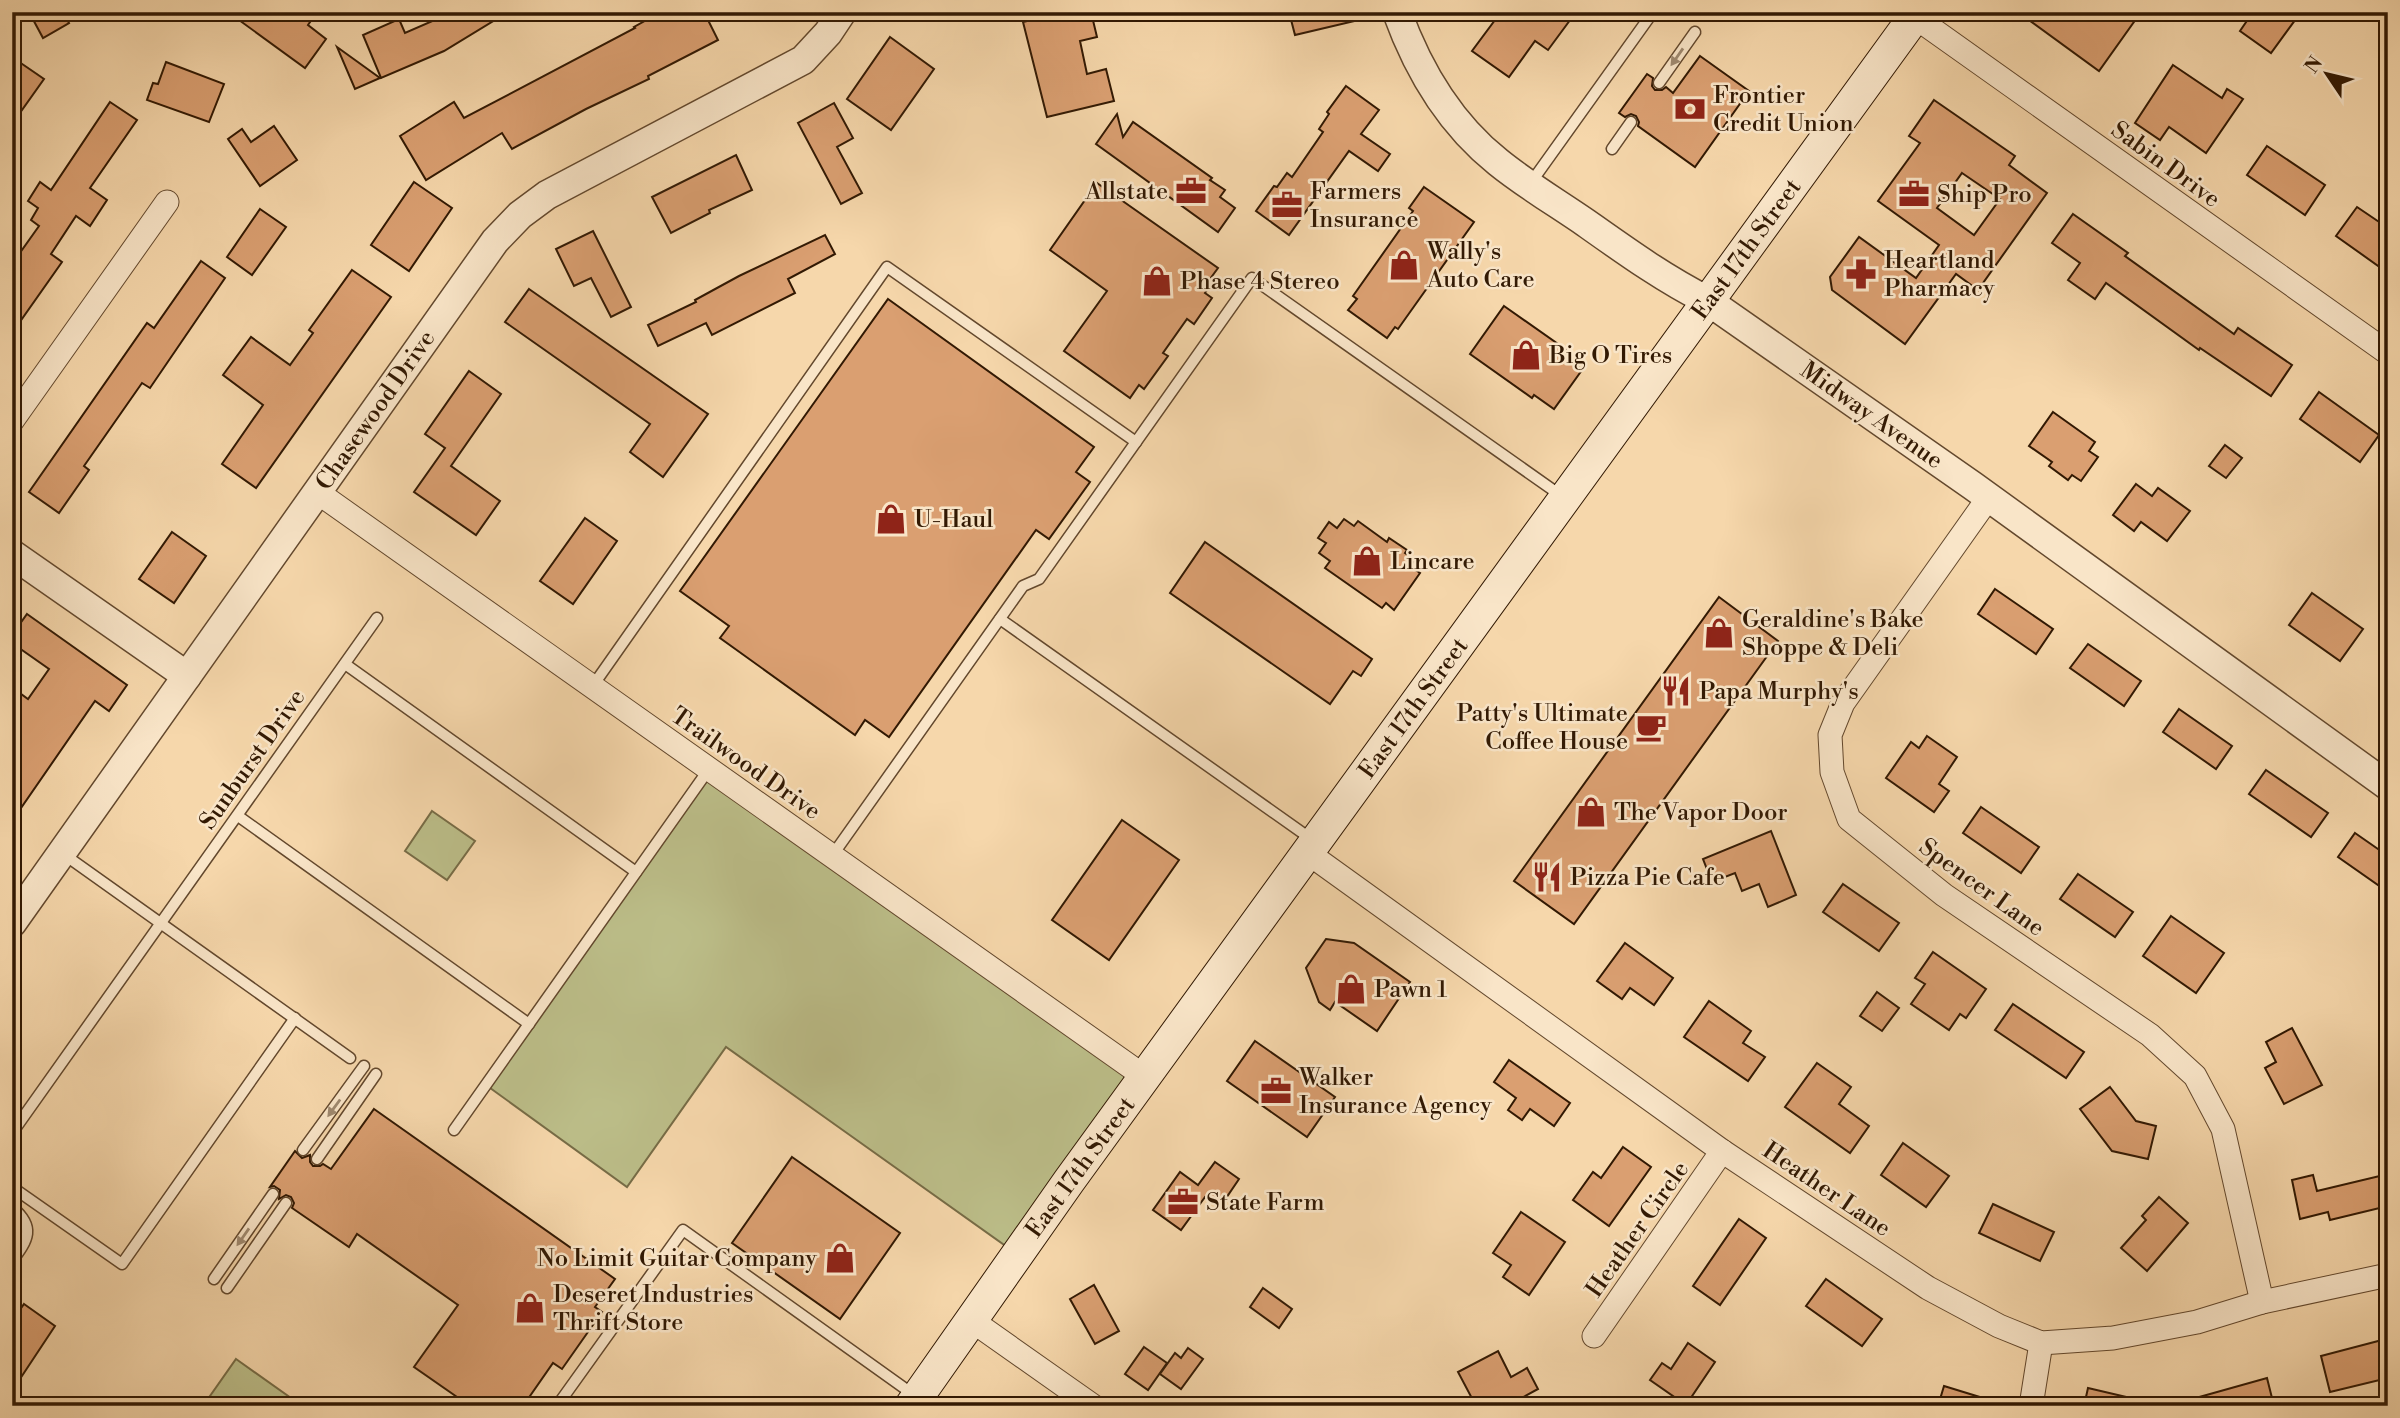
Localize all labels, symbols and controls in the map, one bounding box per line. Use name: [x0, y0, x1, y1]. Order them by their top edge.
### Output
north arrow: [2292, 38, 2362, 108]
one-way arrow: [1670, 48, 1684, 66]
text: N: [2300, 52, 2328, 78]
place label: Frontier Credit Union: [1713, 81, 1854, 139]
bank icon: Frontier Credit Union: [1673, 92, 1707, 126]
street label: Sabin Drive: [2105, 115, 2226, 215]
street label: East 17th Street: [1686, 173, 1808, 326]
office icon: Allstate: [1174, 174, 1208, 208]
place label: Allstate: [1084, 177, 1168, 207]
place label: Farmers Insurance: [1310, 177, 1419, 235]
office icon: Ship Pro: [1897, 177, 1931, 211]
place label: Ship Pro: [1937, 180, 2032, 210]
office icon: Farmers Insurance: [1270, 188, 1304, 222]
place label: Wally's Auto Care: [1426, 237, 1535, 295]
place label: Heartland Pharmacy: [1884, 246, 1995, 304]
shop icon: Wally's Auto Care: [1387, 248, 1421, 282]
pharmacy icon: Heartland Pharmacy: [1844, 257, 1878, 291]
shop icon: Phase 4 Stereo: [1140, 264, 1174, 298]
place label: Phase 4 Stereo: [1180, 267, 1340, 297]
street label: Chasewood Drive: [309, 325, 442, 496]
shop icon: Big O Tires: [1509, 338, 1543, 372]
place label: Big O Tires: [1548, 341, 1672, 371]
street label: Midway Avenue: [1794, 356, 1949, 476]
shop icon: U-Haul: [874, 502, 908, 536]
place label: U-Haul: [914, 505, 993, 535]
shop icon: Lincare: [1350, 544, 1384, 578]
place label: Lincare: [1390, 547, 1475, 577]
place label: Geraldine's Bake Shoppe & Deli: [1742, 605, 1924, 663]
shop icon: Geraldine's Bake Shoppe & Deli: [1702, 616, 1736, 650]
street label: East 17th Street: [1353, 632, 1475, 785]
restaurant icon: Papa Murphy's: [1659, 674, 1693, 708]
place label: Papa Murphy's: [1699, 677, 1859, 707]
street label: Sunburst Drive: [193, 683, 312, 836]
place label: Patty's Ultimate Coffee House: [1456, 699, 1628, 757]
street label: Trailwood Drive: [665, 701, 826, 827]
cafe icon: Patty's Ultimate Coffee House: [1634, 710, 1668, 744]
shop icon: The Vapor Door: [1574, 795, 1608, 829]
place label: The Vapor Door: [1614, 798, 1788, 828]
street label: Spencer Lane: [1913, 832, 2050, 943]
restaurant icon: Pizza Pie Cafe: [1530, 860, 1564, 894]
place label: Pizza Pie Cafe: [1570, 863, 1725, 893]
shop icon: Pawn 1: [1334, 972, 1368, 1006]
place label: Pawn 1: [1374, 975, 1448, 1005]
place label: Walker Insurance Agency: [1298, 1063, 1492, 1121]
office icon: Walker Insurance Agency: [1259, 1074, 1293, 1108]
street label: East 17th Street: [1020, 1091, 1142, 1244]
one-way arrow: [327, 1099, 341, 1117]
street label: Heather Lane: [1757, 1136, 1896, 1244]
street label: Heather Circle: [1580, 1156, 1696, 1304]
office icon: State Farm: [1166, 1185, 1200, 1219]
place label: State Farm: [1206, 1188, 1324, 1218]
one-way arrow: [236, 1228, 250, 1246]
shop icon: No Limit Guitar Company: [823, 1241, 857, 1275]
place label: No Limit Guitar Company: [537, 1244, 817, 1274]
place label: Deseret Industries Thrift Store: [553, 1280, 753, 1338]
shop icon: Deseret Industries Thrift Store: [513, 1291, 547, 1325]

